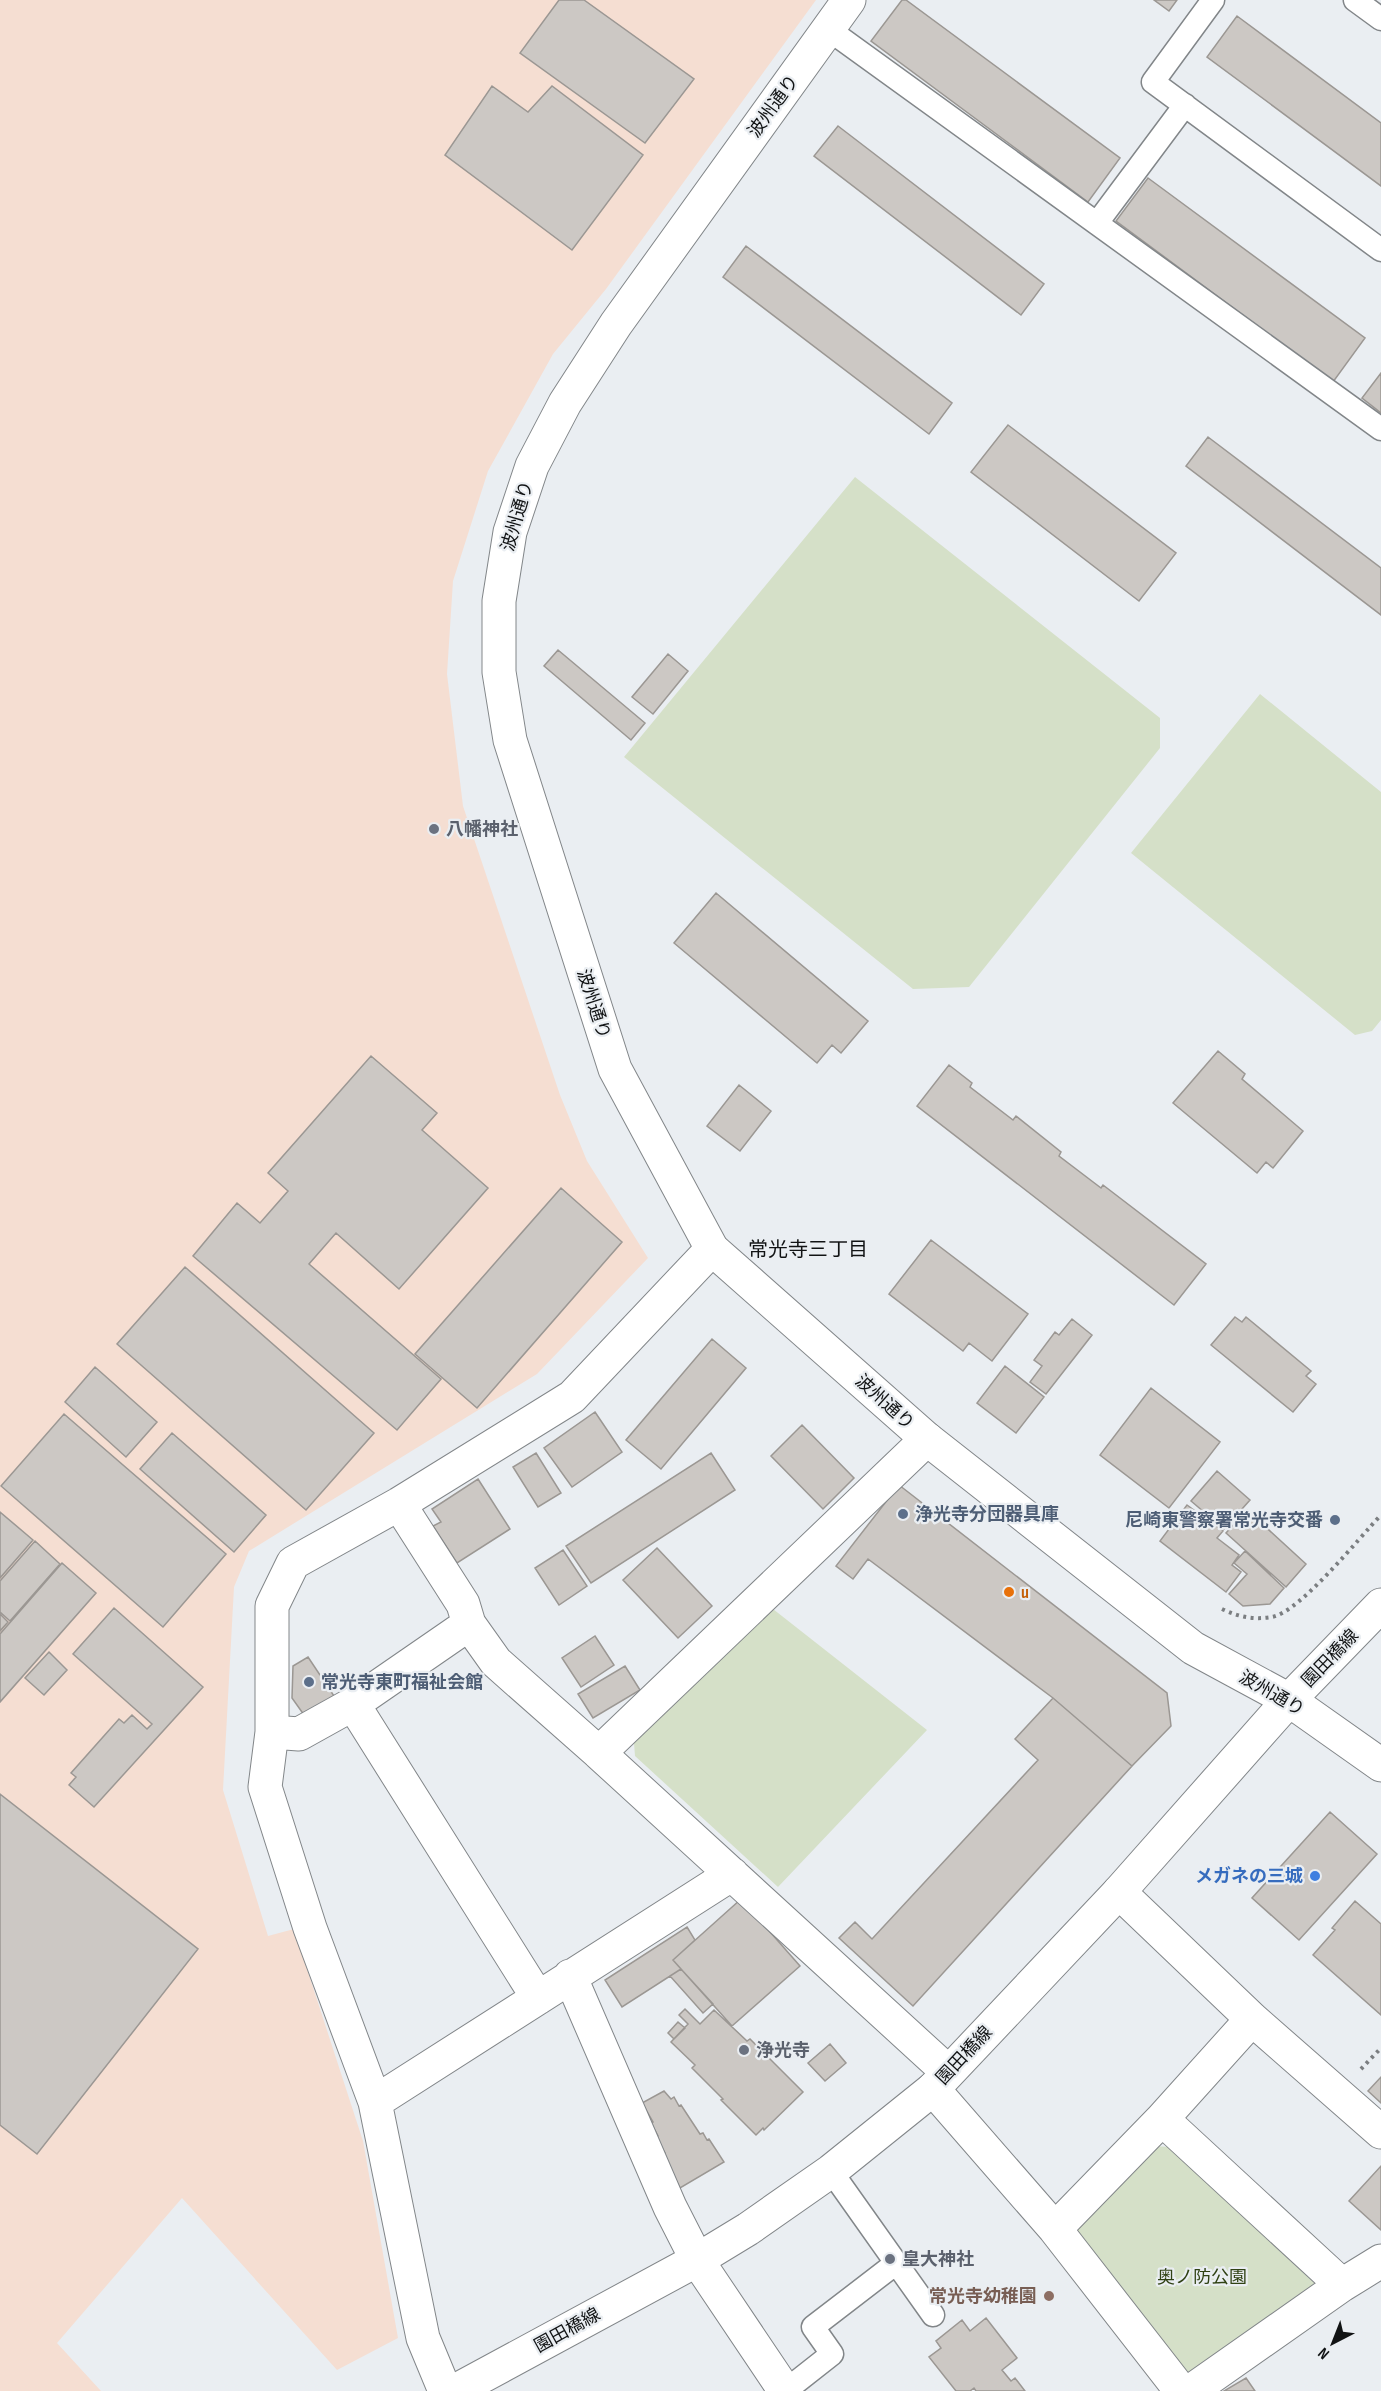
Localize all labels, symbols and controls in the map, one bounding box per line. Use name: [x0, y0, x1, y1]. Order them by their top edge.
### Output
street label: 波州通り: [744, 71, 803, 142]
street label: 波州通り: [497, 479, 537, 554]
place label: 八幡神社: [446, 819, 518, 840]
marker: 八幡神社: [427, 822, 441, 836]
street label: 波州通り: [572, 967, 615, 1042]
district label: 常光寺三丁目: [748, 1238, 868, 1262]
street label: 波州通り: [851, 1370, 918, 1434]
place label: 浄光寺分団器具庫: [915, 1504, 1059, 1525]
marker: 浄光寺分団器具庫: [896, 1507, 910, 1521]
place label: 尼崎東警察署常光寺交番: [1125, 1510, 1323, 1531]
marker: 尼崎東警察署常光寺交番: [1328, 1513, 1342, 1527]
place label: u: [1021, 1582, 1029, 1603]
marker: u: [1002, 1585, 1016, 1599]
street label: 園田橋線: [1298, 1625, 1363, 1692]
street label: 波州通り: [1235, 1666, 1308, 1721]
place label: 常光寺東町福祉会館: [321, 1672, 483, 1693]
marker: 常光寺東町福祉会館: [302, 1675, 316, 1689]
place label: メガネの三城: [1195, 1866, 1303, 1887]
marker: メガネの三城: [1308, 1869, 1322, 1883]
street label: 園田橋線: [932, 2022, 997, 2089]
place label: 浄光寺: [756, 2040, 810, 2061]
marker: 浄光寺: [737, 2043, 751, 2057]
place label: 皇大神社: [902, 2249, 974, 2270]
marker: 皇大神社: [883, 2252, 897, 2266]
park label: 奥ノ防公園: [1157, 2267, 1247, 2288]
place label: 常光寺幼稚園: [929, 2286, 1037, 2307]
marker: 常光寺幼稚園: [1042, 2289, 1056, 2303]
street label: 園田橋線: [531, 2304, 604, 2357]
north arrow: [1303, 2313, 1363, 2373]
text: N: [1314, 2343, 1333, 2363]

